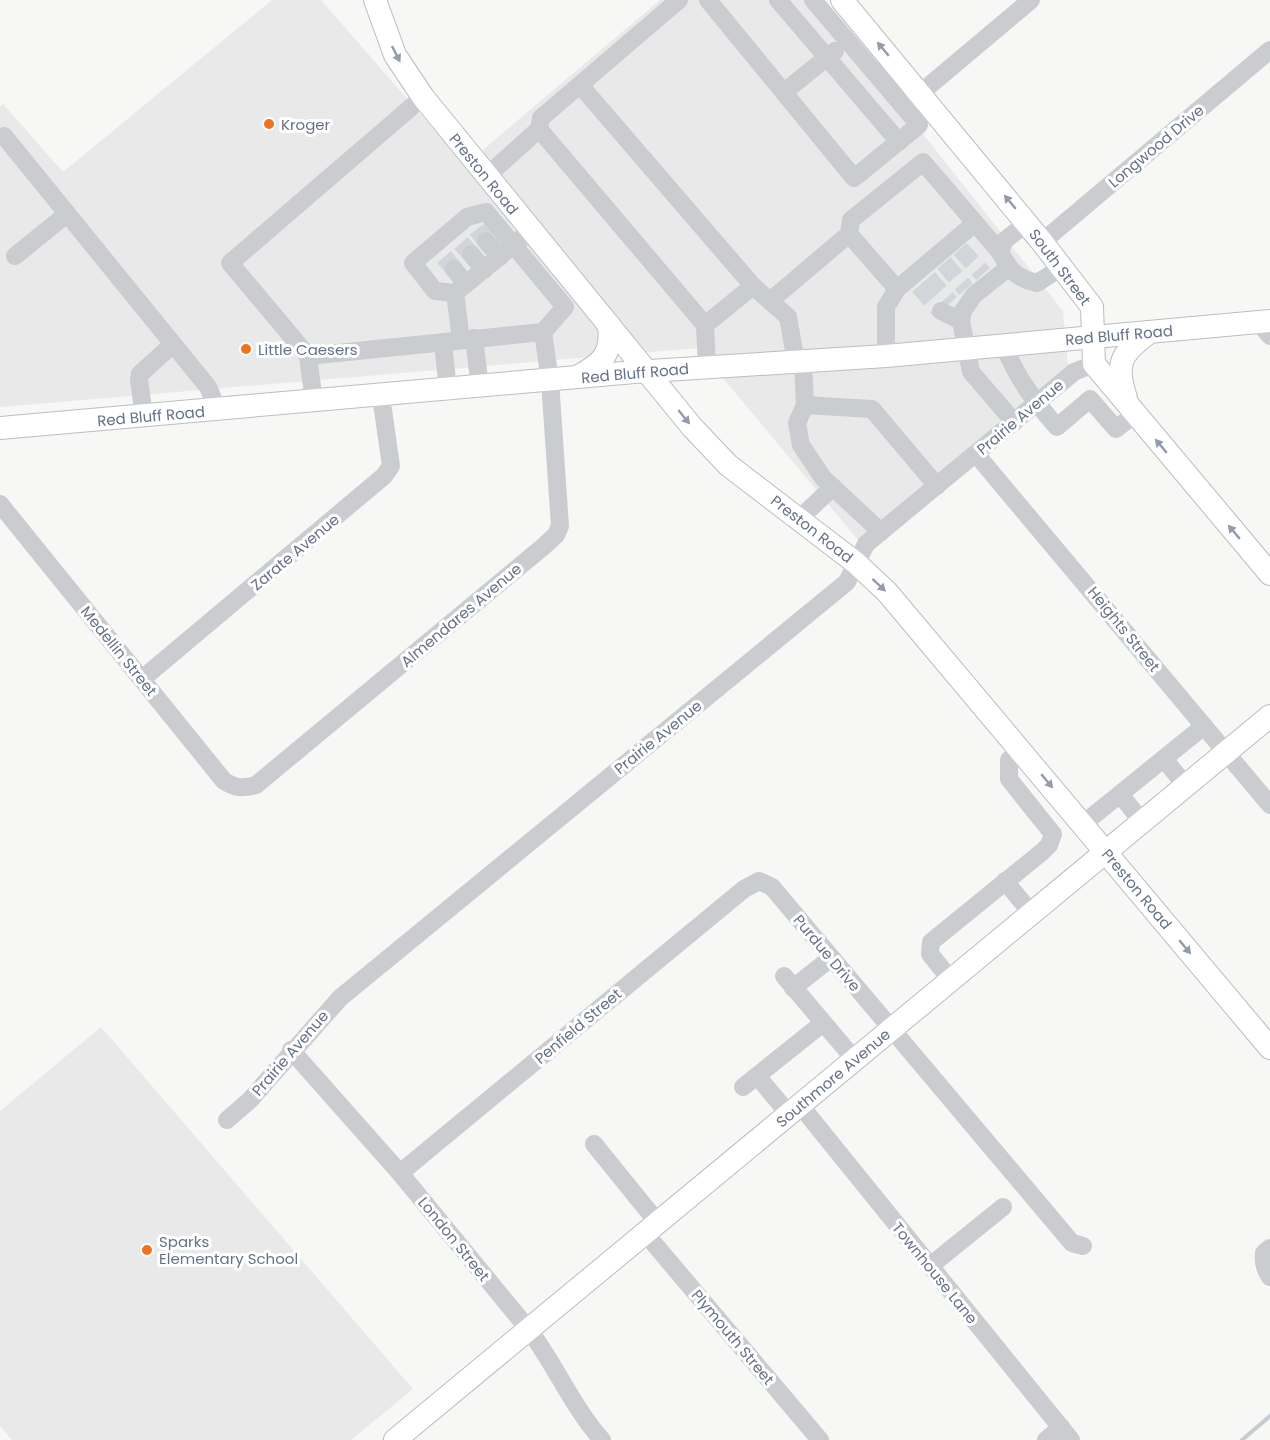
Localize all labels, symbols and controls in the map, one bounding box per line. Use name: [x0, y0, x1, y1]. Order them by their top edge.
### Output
one-way arrow: [876, 41, 889, 57]
one-way arrow: [391, 46, 401, 63]
street label: Longwood Drive: [1104, 100, 1208, 192]
place label: Kroger: [281, 114, 331, 135]
marker: Kroger: [262, 117, 276, 131]
street label: Preston Road: [445, 129, 523, 219]
one-way arrow: [1003, 194, 1016, 210]
street label: South Street: [1024, 224, 1096, 310]
street label: Red Bluff Road: [1064, 320, 1174, 350]
place label: Little Caesers: [258, 339, 358, 360]
marker: Little Caesers: [239, 342, 253, 356]
street label: Red Bluff Road: [580, 358, 690, 388]
street label: Prairie Avenue: [972, 375, 1068, 459]
street label: Red Bluff Road: [96, 401, 206, 431]
one-way arrow: [678, 409, 691, 425]
one-way arrow: [1155, 438, 1168, 454]
street label: Preston Road: [766, 490, 858, 568]
street label: Zarate Avenue: [246, 509, 344, 595]
one-way arrow: [1228, 524, 1241, 540]
street label: Almendares Avenue: [396, 558, 526, 672]
one-way arrow: [872, 577, 886, 591]
street label: Heights Street: [1083, 582, 1165, 676]
street label: Medellin Street: [76, 602, 162, 700]
street label: Prairie Avenue: [610, 695, 706, 779]
one-way arrow: [1040, 773, 1053, 788]
street label: Preston Road: [1097, 844, 1177, 934]
street label: Purdue Drive: [789, 910, 865, 996]
one-way arrow: [1179, 939, 1192, 955]
street label: Penfield Street: [530, 983, 626, 1069]
street label: Prairie Avenue: [247, 1006, 333, 1100]
street label: Southmore Avenue: [771, 1024, 895, 1132]
street label: London Street: [413, 1192, 495, 1286]
street label: Townhouse Lane: [887, 1218, 983, 1328]
place label: Sparks Elementary School: [159, 1231, 298, 1269]
marker: Sparks Elementary School: [140, 1243, 154, 1257]
street label: Plymouth Street: [687, 1285, 779, 1389]

